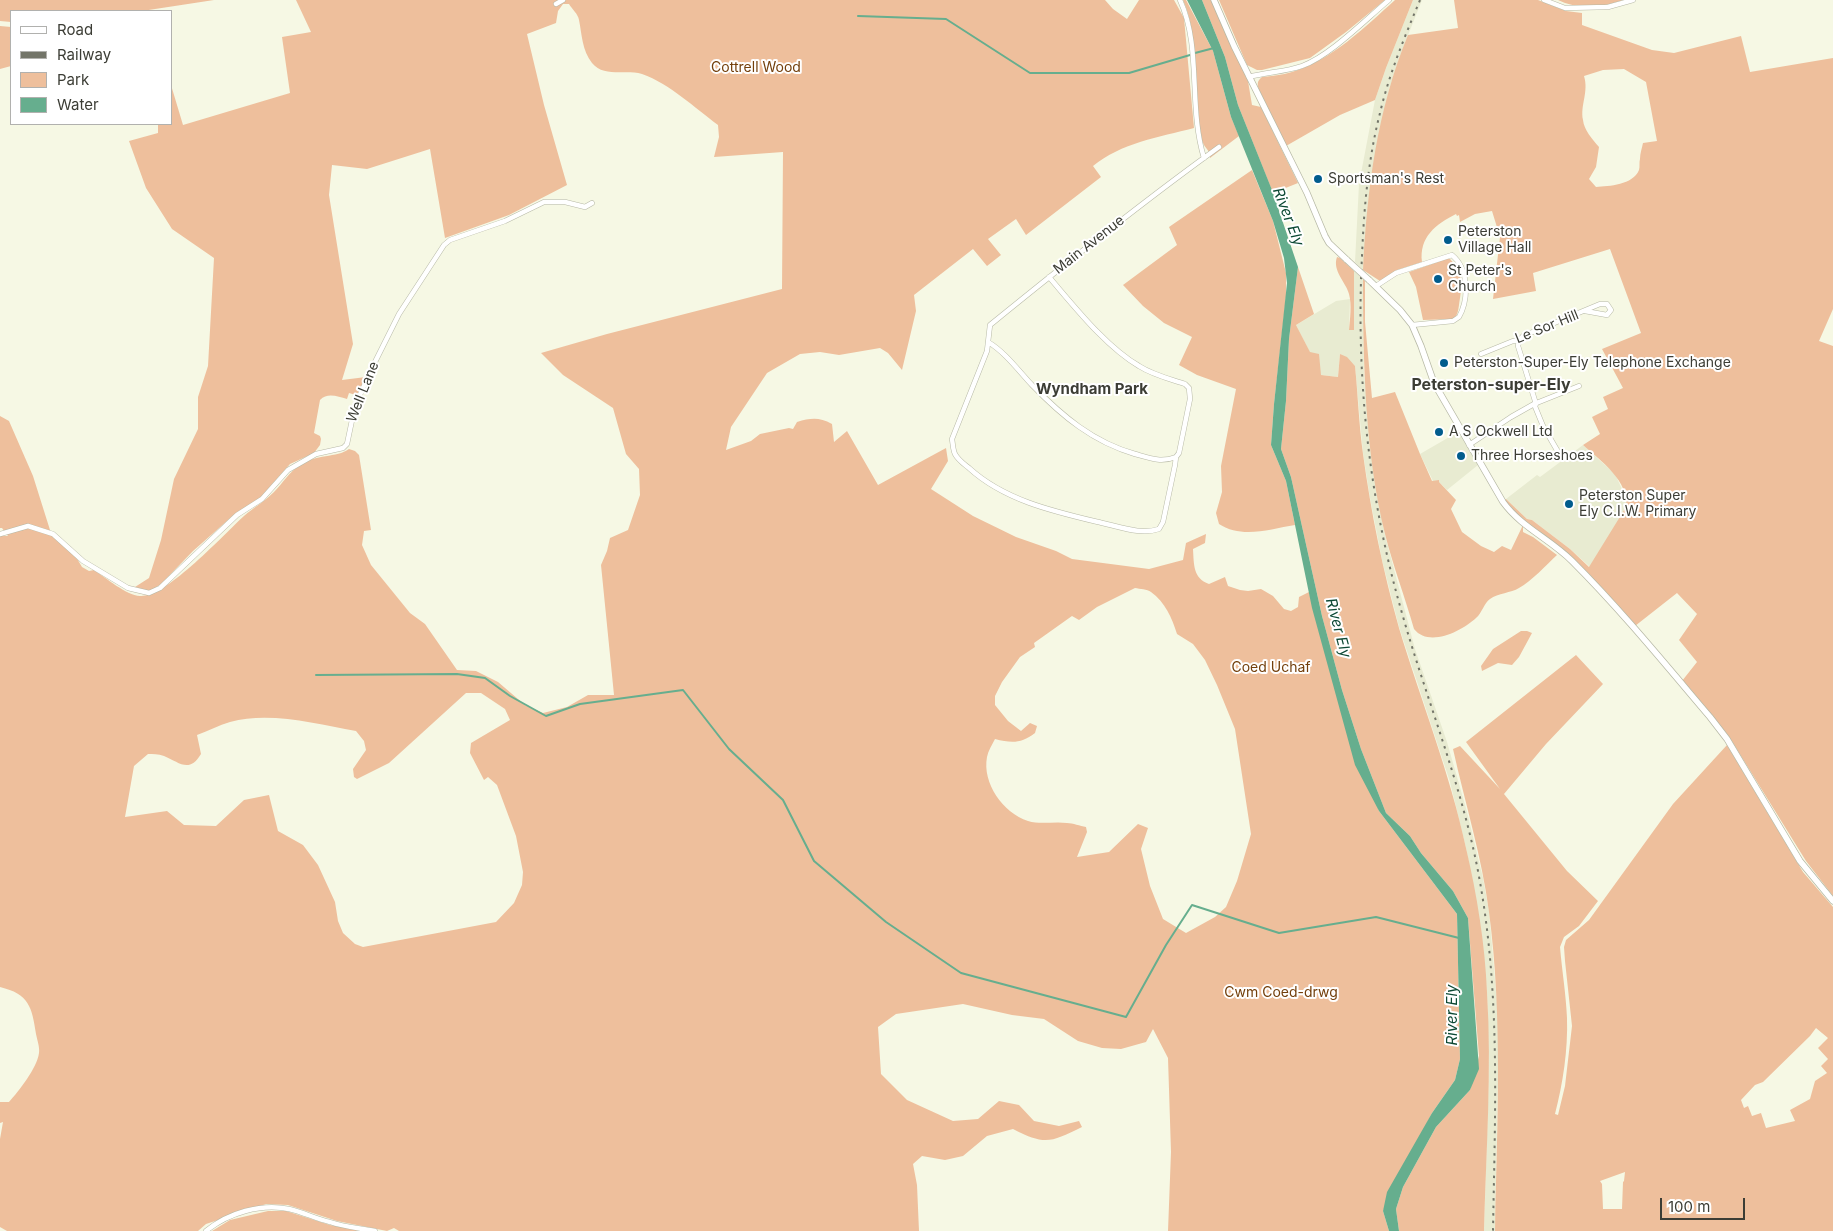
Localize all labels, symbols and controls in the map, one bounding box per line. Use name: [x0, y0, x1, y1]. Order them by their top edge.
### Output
legend: [10, 10, 172, 125]
text: Road: [57, 20, 93, 39]
text: Railway: [57, 45, 111, 64]
park label: Cottrell Wood: [711, 60, 801, 76]
text: Park: [57, 70, 89, 89]
text: Water: [57, 95, 99, 114]
place label: Sportsman's Rest: [1328, 171, 1444, 187]
marker: Sportsman's Rest: [1312, 173, 1324, 185]
water label: River Ely: [1269, 185, 1307, 249]
street label: Main Avenue: [1050, 212, 1128, 278]
place label: Peterston Village Hall: [1458, 224, 1531, 256]
marker: Peterston Village Hall: [1442, 234, 1454, 246]
place label: St Peter's Church: [1448, 263, 1512, 296]
marker: St Peter's Church: [1432, 273, 1444, 285]
street label: Le Sor Hill: [1513, 307, 1581, 347]
place label: Peterston-Super-Ely Telephone Exchange: [1454, 355, 1731, 371]
marker: Peterston-Super-Ely Telephone Exchange: [1438, 357, 1450, 369]
street label: Well Lane: [343, 359, 383, 425]
district label: Peterston-super-Ely: [1411, 375, 1571, 395]
district label: Wyndham Park: [1036, 380, 1148, 398]
place label: A S Ockwell Ltd: [1449, 424, 1553, 440]
marker: A S Ockwell Ltd: [1433, 426, 1445, 438]
place label: Three Horseshoes: [1471, 448, 1593, 464]
marker: Three Horseshoes: [1455, 450, 1467, 462]
place label: Peterston Super Ely C.I.W. Primary: [1579, 488, 1696, 520]
marker: Peterston Super Ely C.I.W. Primary: [1563, 498, 1575, 510]
water label: River Ely: [1321, 596, 1355, 660]
park label: Coed Uchaf: [1231, 660, 1311, 676]
water label: River Ely: [1443, 984, 1461, 1046]
park label: Cwm Coed-drwg: [1224, 985, 1338, 1001]
scale bar: [1663, 1188, 1748, 1220]
text: 100 m: [1668, 1197, 1710, 1216]

